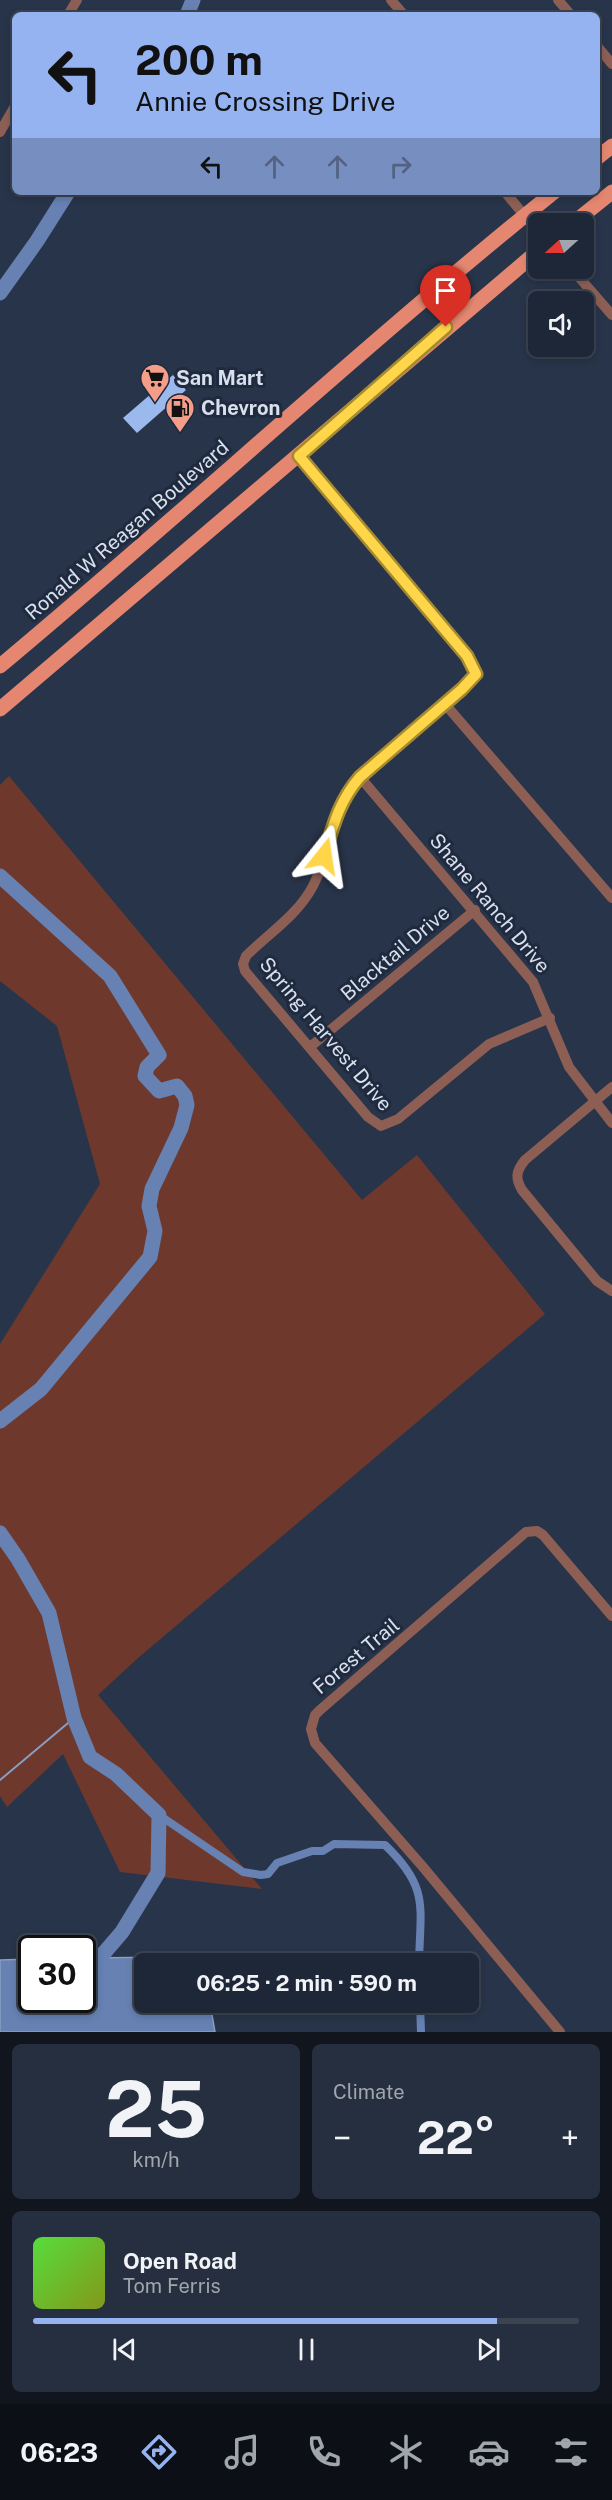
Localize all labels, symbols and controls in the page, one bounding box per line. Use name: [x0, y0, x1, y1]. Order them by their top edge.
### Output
text: 200 m: [135, 35, 263, 84]
icon: left: [36, 36, 114, 114]
text: Annie Crossing Drive: [135, 85, 396, 117]
icon: left: [195, 150, 228, 183]
icon: ahead: [258, 150, 291, 183]
icon: ahead: [321, 150, 354, 183]
icon: right: [384, 150, 417, 183]
north arrow: [528, 213, 594, 279]
map controls: [528, 213, 594, 357]
pin: [420, 265, 471, 327]
icon: arrive: [429, 274, 462, 307]
button: sound: [528, 291, 594, 357]
supermarket icon: San Mart: [139, 362, 171, 404]
place label: San Mart: [176, 366, 264, 390]
fuel station icon: Chevron: [164, 392, 196, 434]
place label: Chevron: [201, 396, 280, 420]
street label: Ronald W Reagan Boulevard: [20, 435, 234, 625]
position arrow: [292, 824, 356, 888]
street label: Shane Ranch Drive: [425, 828, 555, 978]
street label: Blacktail Drive: [336, 900, 454, 1006]
street label: Spring Harvest Drive: [255, 952, 397, 1116]
street label: Forest Trail: [308, 1613, 404, 1699]
speed limit sign: 30: [18, 1935, 96, 2013]
text: 06:25 · 2 min · 590 m: [196, 1970, 417, 1996]
text: 25: [105, 2063, 207, 2155]
text: Climate: [333, 2080, 405, 2104]
text: 22°: [417, 2111, 495, 2164]
text: −: [333, 2119, 351, 2157]
text: +: [561, 2119, 579, 2157]
text: km/h: [132, 2148, 180, 2172]
text: Open Road: [123, 2248, 237, 2274]
text: Tom Ferris: [123, 2274, 221, 2298]
icon: previous: [108, 2333, 141, 2366]
icon: pause: [290, 2333, 323, 2366]
icon: next: [472, 2333, 505, 2366]
icon: directions: [138, 2431, 180, 2473]
icon: music: [221, 2431, 263, 2473]
icon: phone: [303, 2431, 345, 2473]
icon: climate: [385, 2431, 427, 2473]
icon: car: [468, 2431, 510, 2473]
icon: filters: [550, 2431, 592, 2473]
text: 06:23: [20, 2436, 98, 2468]

